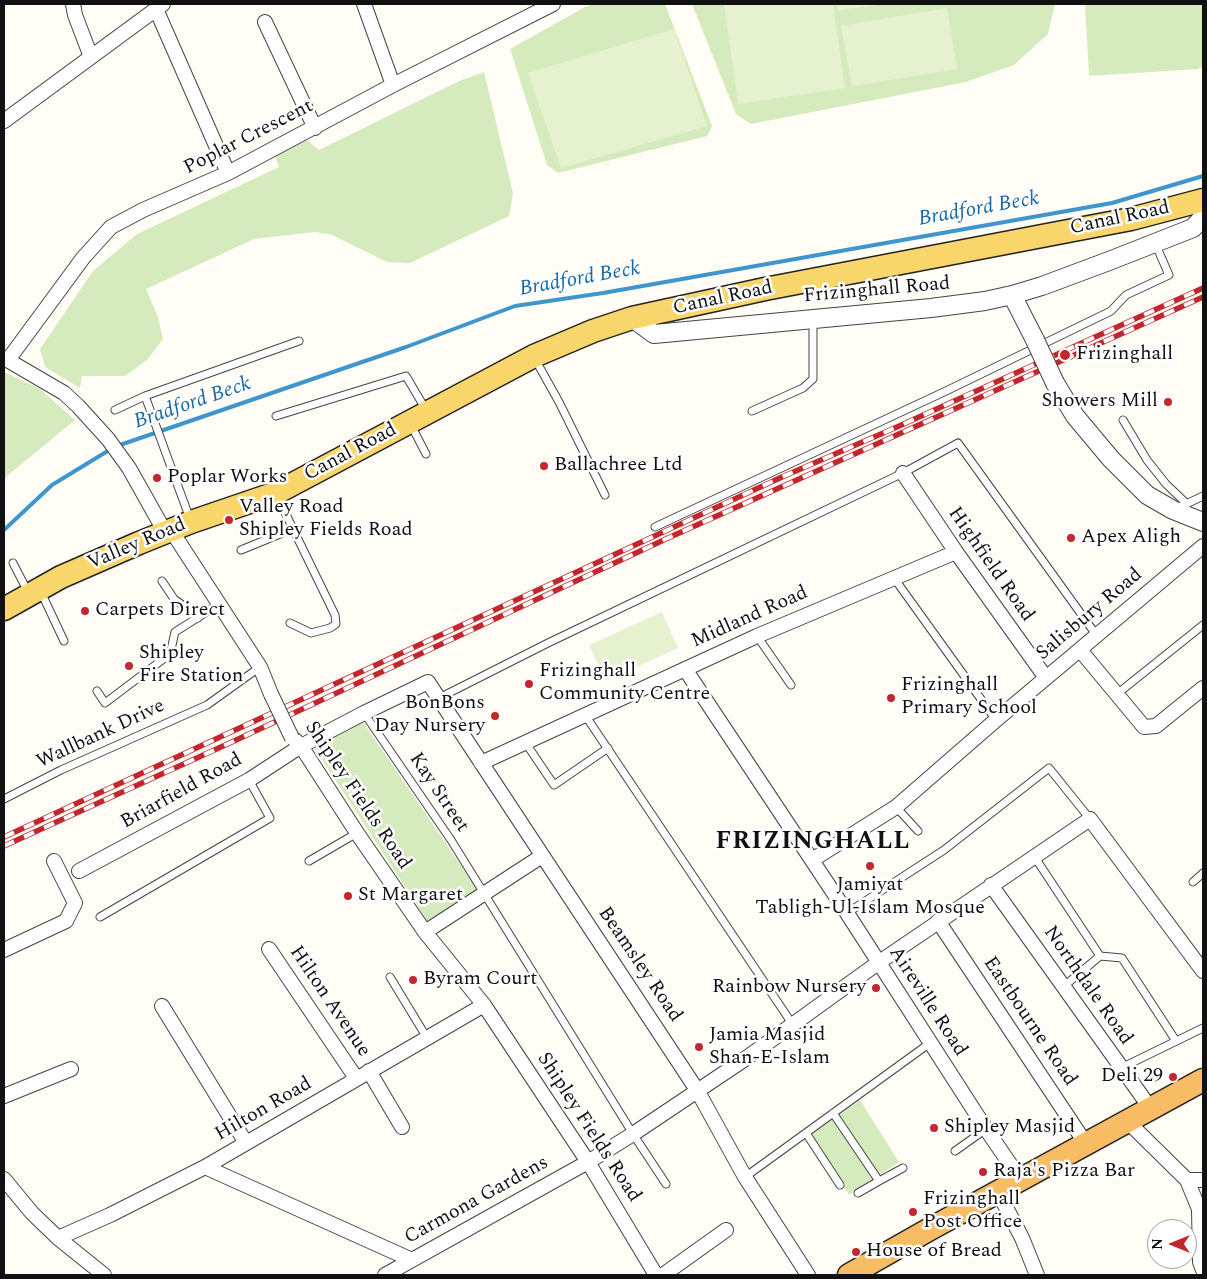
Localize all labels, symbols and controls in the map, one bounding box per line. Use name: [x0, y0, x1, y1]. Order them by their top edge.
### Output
street label: Poplar Crescent: [180, 95, 318, 181]
water label: Bradford Beck: [917, 187, 1041, 233]
street label: Canal Road: [1068, 197, 1172, 241]
water label: Bradford Beck: [518, 257, 642, 303]
street label: Frizinghall Road: [803, 273, 951, 309]
street label: Canal Road: [671, 277, 775, 321]
place label: Frizinghall: [1076, 343, 1173, 367]
marker: Frizinghall: [1058, 348, 1072, 362]
water label: Bradford Beck: [131, 372, 255, 436]
place label: Showers Mill: [1041, 390, 1158, 414]
marker: Showers Mill: [1162, 396, 1174, 408]
street label: Canal Road: [301, 419, 401, 487]
place label: Ballachree Ltd: [554, 454, 683, 478]
marker: Ballachree Ltd: [538, 460, 550, 472]
place label: Poplar Works: [167, 466, 287, 490]
marker: Poplar Works: [151, 472, 163, 484]
place label: Valley Road Shipley Fields Road: [239, 496, 413, 543]
street label: Highfield Road: [942, 503, 1038, 627]
street label: Valley Road: [84, 514, 190, 576]
marker: Valley Road Shipley Fields Road: [223, 514, 235, 526]
place label: Apex Aligh: [1081, 526, 1181, 550]
marker: Apex Aligh: [1065, 532, 1077, 544]
street label: Salisbury Road: [1032, 564, 1148, 666]
street label: Midland Road: [688, 582, 812, 654]
place label: Carpets Direct: [95, 599, 225, 623]
marker: Carpets Direct: [79, 605, 91, 617]
place label: Shipley Fire Station: [139, 642, 243, 689]
marker: Shipley Fire Station: [123, 660, 135, 672]
place label: Frizinghall Community Centre: [539, 660, 710, 707]
place label: Frizinghall Primary School: [901, 674, 1037, 721]
marker: Frizinghall Community Centre: [523, 678, 535, 690]
place label: BonBons Day Nursery: [374, 692, 485, 739]
marker: Frizinghall Primary School: [885, 692, 897, 704]
street label: Wallbank Drive: [33, 695, 169, 775]
marker: BonBons Day Nursery: [489, 710, 501, 722]
street label: Shipley Fields Road: [298, 717, 416, 875]
street label: Briarfield Road: [117, 749, 247, 835]
street label: Kay Street: [403, 749, 473, 837]
district label: FRIZINGHALL: [714, 828, 912, 858]
marker: Jamiyat Tabligh-Ul-Islam Mosque: [864, 860, 876, 872]
place label: Jamiyat Tabligh-Ul-Islam Mosque: [755, 874, 985, 921]
place label: St Margaret: [358, 884, 463, 908]
marker: St Margaret: [342, 890, 354, 902]
street label: Beamsley Road: [592, 903, 686, 1027]
street label: Northdale Road: [1037, 922, 1137, 1050]
street label: Hilton Avenue: [283, 942, 375, 1062]
street label: Aireville Road: [883, 943, 971, 1061]
street label: Eastbourne Road: [977, 953, 1081, 1091]
place label: Byram Court: [423, 968, 537, 992]
marker: Byram Court: [407, 974, 419, 986]
place label: Rainbow Nursery: [712, 976, 866, 1000]
marker: Rainbow Nursery: [870, 982, 882, 994]
place label: Jamia Masjid Shan-E-Islam: [709, 1024, 830, 1071]
marker: Jamia Masjid Shan-E-Islam: [693, 1041, 705, 1053]
street label: Shipley Fields Road: [531, 1049, 645, 1207]
place label: Deli 29: [1101, 1065, 1163, 1089]
marker: Deli 29: [1167, 1071, 1179, 1083]
street label: Hilton Road: [211, 1073, 317, 1147]
place label: Shipley Masjid: [944, 1116, 1075, 1140]
marker: Shipley Masjid: [928, 1122, 940, 1134]
street label: Carmona Gardens: [401, 1152, 553, 1250]
place label: Raja's Pizza Bar: [993, 1160, 1135, 1184]
marker: Raja's Pizza Bar: [977, 1166, 989, 1178]
place label: Frizinghall Post Office: [923, 1188, 1022, 1235]
marker: Frizinghall Post Office: [907, 1206, 919, 1218]
north arrow: [1147, 1219, 1197, 1269]
text: N: [1147, 1238, 1168, 1250]
place label: House of Bread: [866, 1240, 1002, 1264]
marker: House of Bread: [850, 1246, 862, 1258]

